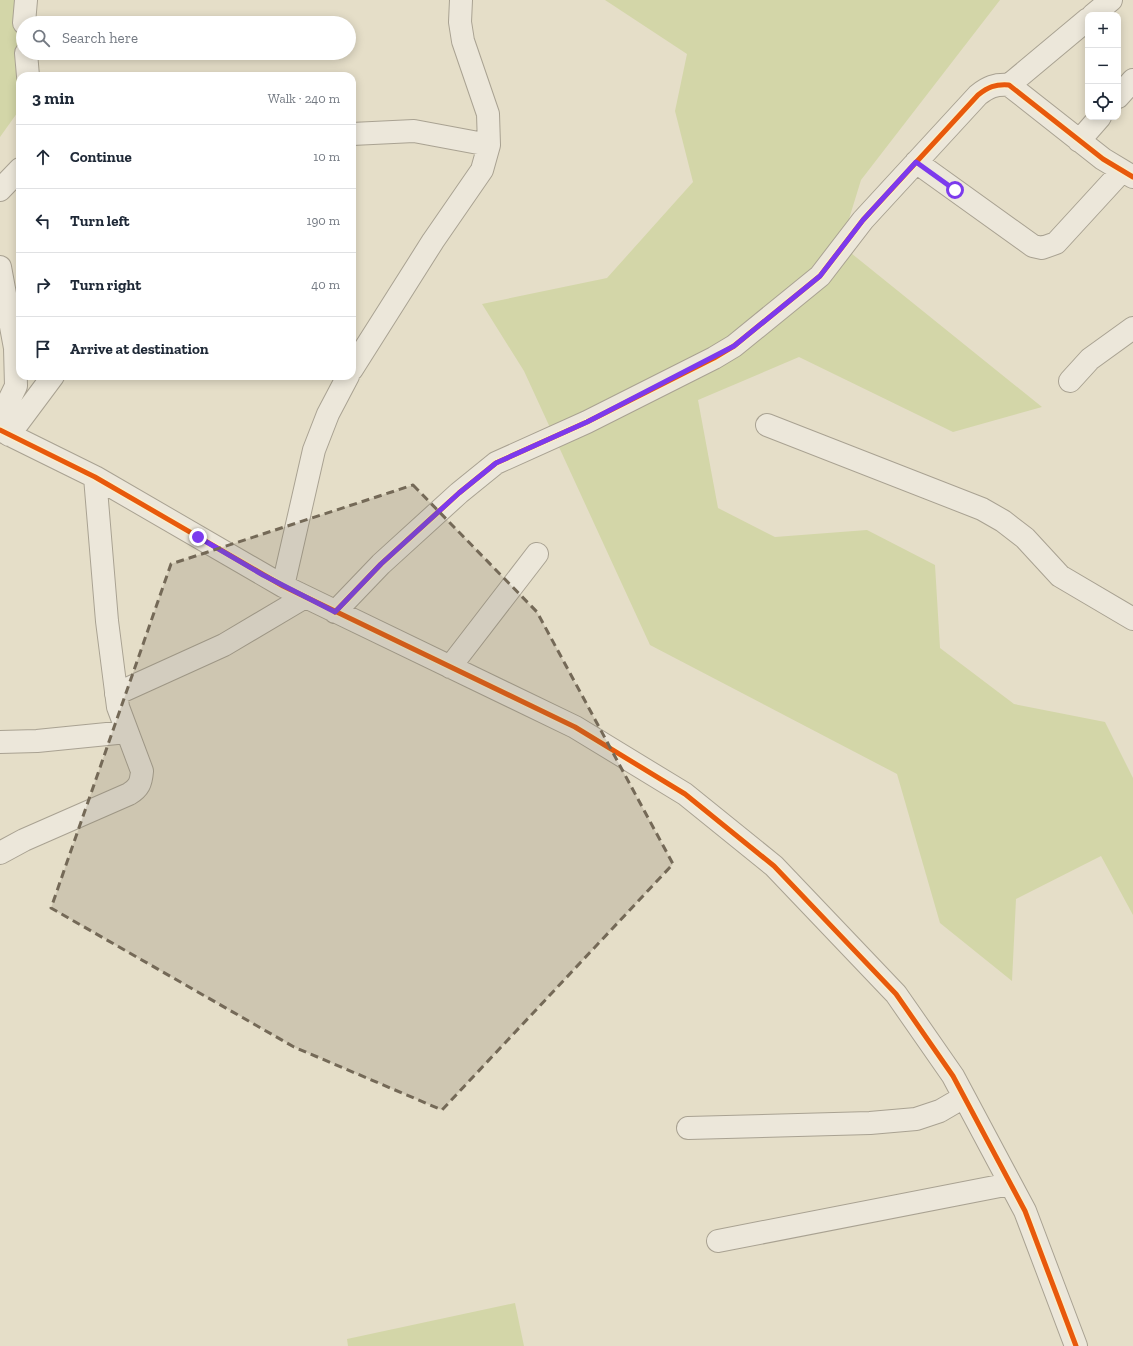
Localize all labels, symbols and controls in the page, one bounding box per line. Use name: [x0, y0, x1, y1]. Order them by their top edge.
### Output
map controls: [1085, 12, 1121, 120]
button: +: [1085, 12, 1121, 48]
search box: [16, 16, 356, 60]
icon: search: [30, 27, 52, 49]
text: Search here: [62, 29, 138, 47]
button: −: [1085, 48, 1121, 84]
button: locate: [1085, 84, 1121, 120]
text: 3 min: [32, 88, 74, 108]
text: Walk · 240 m: [268, 91, 340, 106]
icon: ahead: [32, 146, 54, 168]
text: Continue: [70, 148, 132, 166]
text: 10 m: [313, 149, 340, 164]
route start: [946, 181, 964, 199]
icon: left: [32, 210, 54, 232]
text: Turn left: [70, 212, 130, 230]
text: 190 m: [306, 213, 340, 228]
icon: right: [32, 274, 54, 296]
text: Turn right: [70, 276, 141, 294]
text: 40 m: [311, 277, 340, 292]
icon: arrive: [32, 338, 54, 360]
text: Arrive at destination: [70, 340, 209, 358]
route end: [189, 528, 207, 546]

